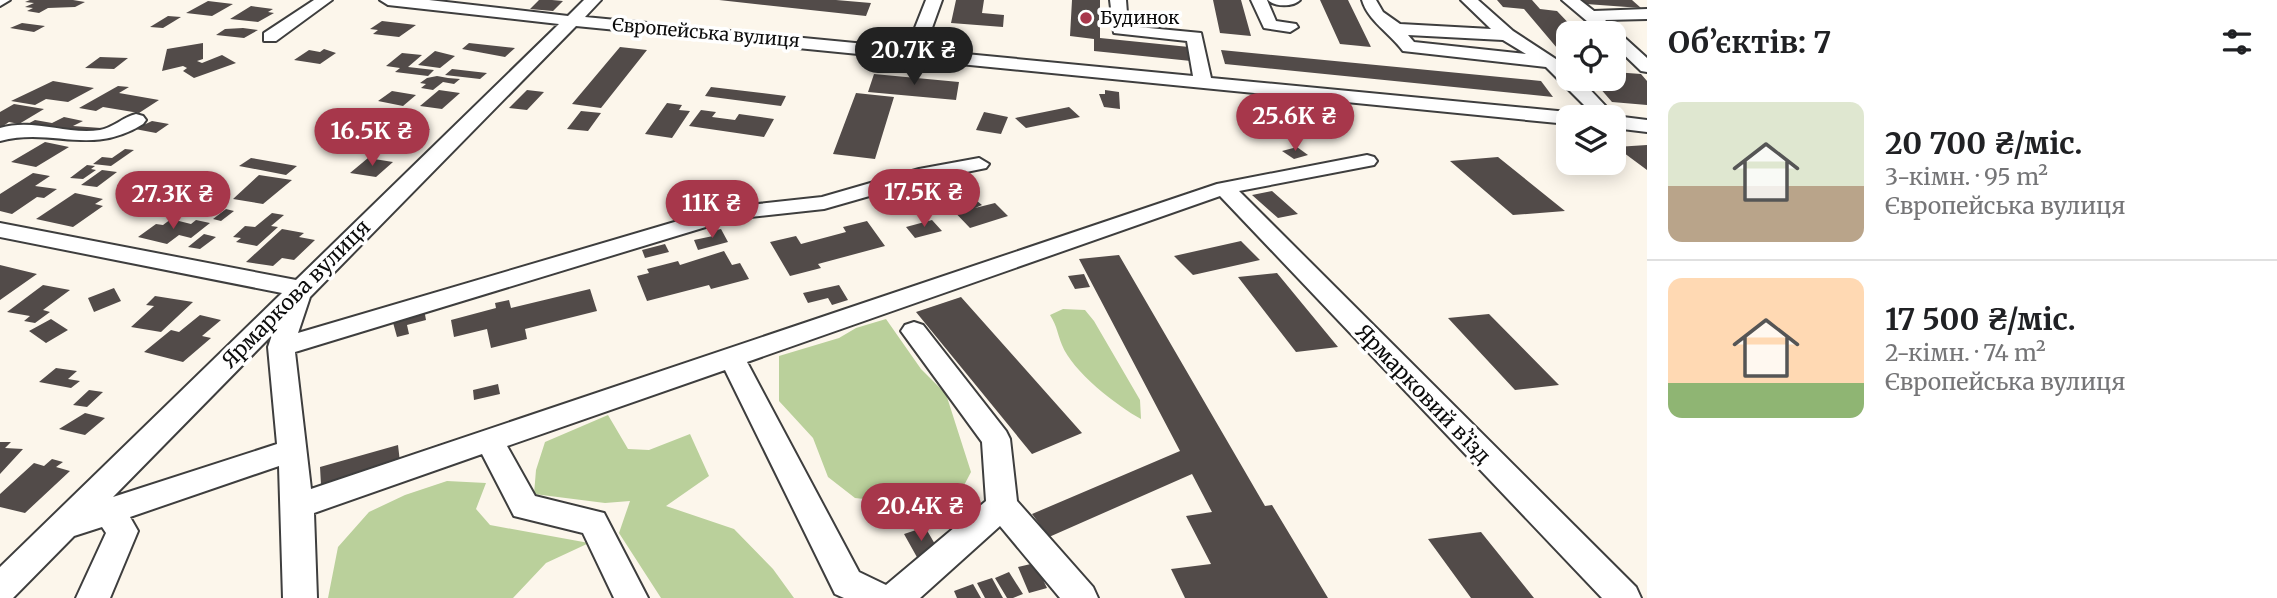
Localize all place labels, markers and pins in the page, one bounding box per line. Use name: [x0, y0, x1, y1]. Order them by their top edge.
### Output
place label: Будинок: [1100, 6, 1180, 29]
marker: Будинок: [1078, 10, 1094, 26]
pin: 20.7K ₴: [849, 28, 979, 87]
pin: 25.6K ₴: [1230, 94, 1360, 153]
pin: 16.5K ₴: [307, 108, 437, 168]
pin: 17.5K ₴: [859, 170, 989, 229]
pin: 27.3K ₴: [108, 172, 238, 231]
pin: 11K ₴: [663, 180, 761, 240]
pin: 20.4K ₴: [856, 484, 986, 543]

